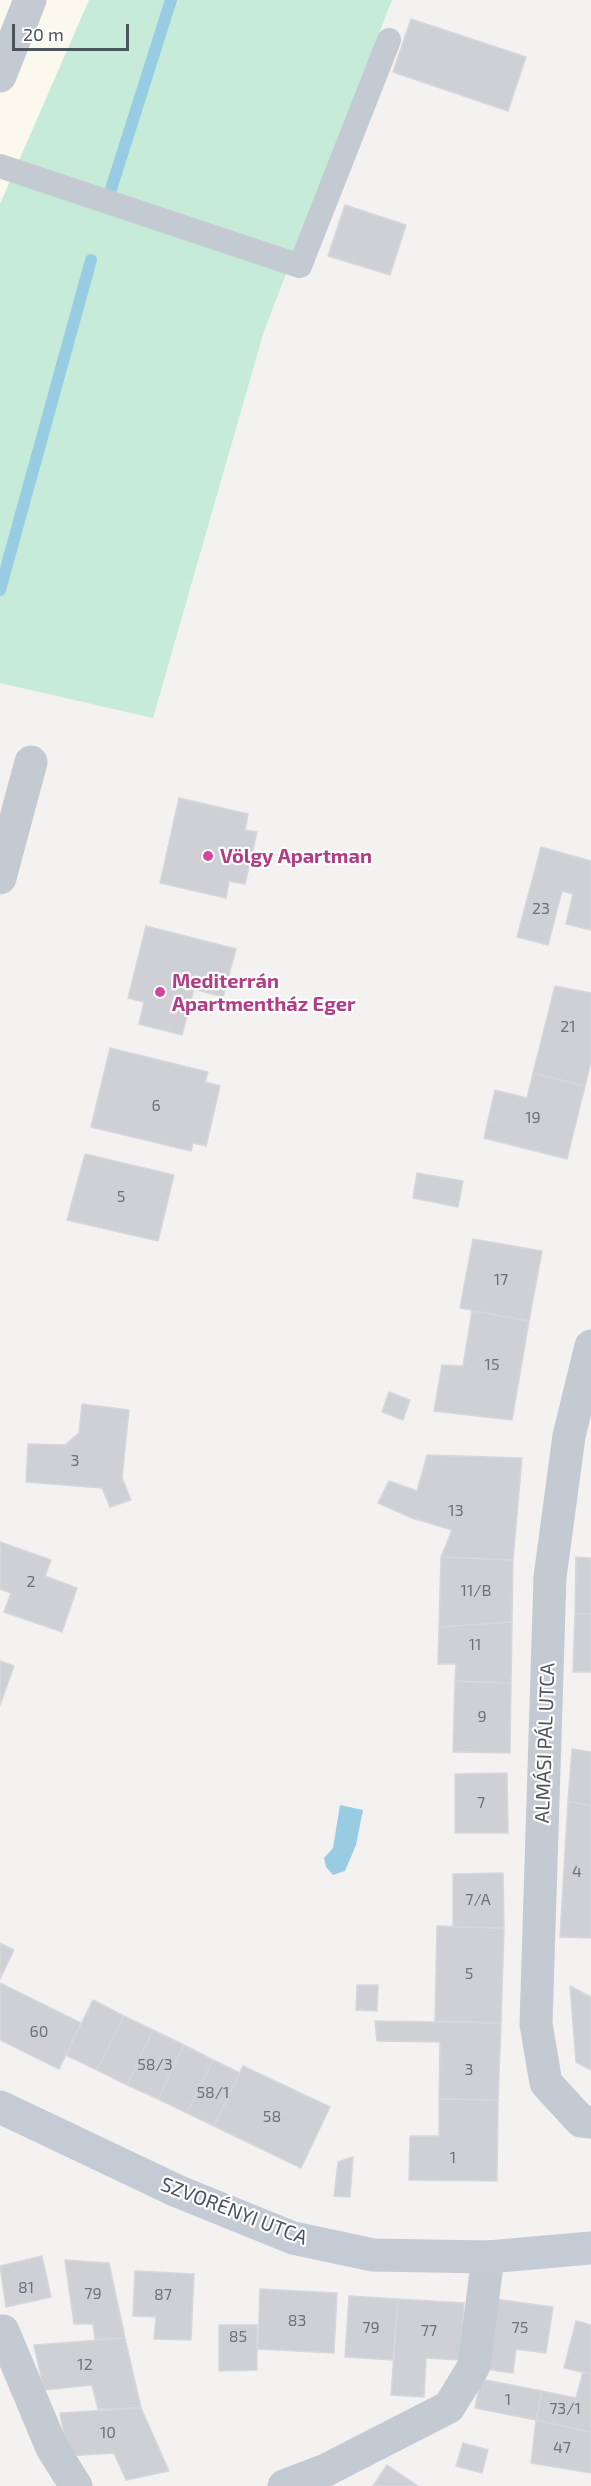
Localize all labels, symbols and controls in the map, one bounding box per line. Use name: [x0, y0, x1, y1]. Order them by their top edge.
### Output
scale bar: [15, 12, 132, 50]
text: 20 m: [23, 23, 64, 45]
place label: Völgy Apartman: [220, 844, 372, 868]
marker: Völgy Apartman: [201, 849, 215, 863]
house number: 23: [532, 899, 550, 919]
place label: Mediterrán Apartmentház Eger: [172, 969, 355, 1016]
marker: Mediterrán Apartmentház Eger: [153, 985, 167, 999]
house number: 21: [560, 1017, 576, 1037]
house number: 6: [151, 1096, 161, 1116]
house number: 19: [525, 1108, 541, 1128]
house number: 5: [117, 1187, 125, 1207]
house number: 17: [494, 1270, 508, 1290]
house number: 15: [485, 1355, 499, 1375]
house number: 3: [71, 1451, 79, 1471]
house number: 13: [448, 1501, 464, 1521]
house number: 2: [27, 1572, 35, 1592]
house number: 11/B: [461, 1581, 491, 1601]
house number: 11: [469, 1635, 481, 1655]
street label: ALMÁSI PÁL UTCA: [530, 1662, 560, 1824]
house number: 9: [477, 1707, 487, 1727]
house number: 7: [477, 1793, 485, 1813]
house number: 4: [572, 1862, 582, 1882]
house number: 7/A: [465, 1890, 491, 1910]
house number: 5: [465, 1964, 473, 1984]
house number: 60: [30, 2022, 48, 2042]
house number: 58/3: [137, 2055, 173, 2075]
house number: 3: [465, 2060, 473, 2080]
house number: 58/1: [197, 2083, 229, 2103]
house number: 58: [263, 2107, 281, 2127]
house number: 1: [450, 2148, 456, 2168]
street label: SZVORÉNYI UTCA: [157, 2172, 311, 2250]
house number: 81: [18, 2278, 34, 2298]
house number: 79: [84, 2284, 102, 2304]
house number: 87: [154, 2285, 172, 2305]
house number: 83: [288, 2311, 306, 2331]
house number: 79: [362, 2318, 380, 2338]
house number: 75: [512, 2318, 528, 2338]
house number: 77: [421, 2321, 437, 2341]
house number: 85: [229, 2327, 247, 2347]
house number: 12: [77, 2355, 93, 2375]
house number: 1: [505, 2390, 511, 2410]
house number: 73/1: [549, 2399, 581, 2419]
house number: 10: [100, 2423, 116, 2443]
house number: 47: [553, 2438, 571, 2458]

